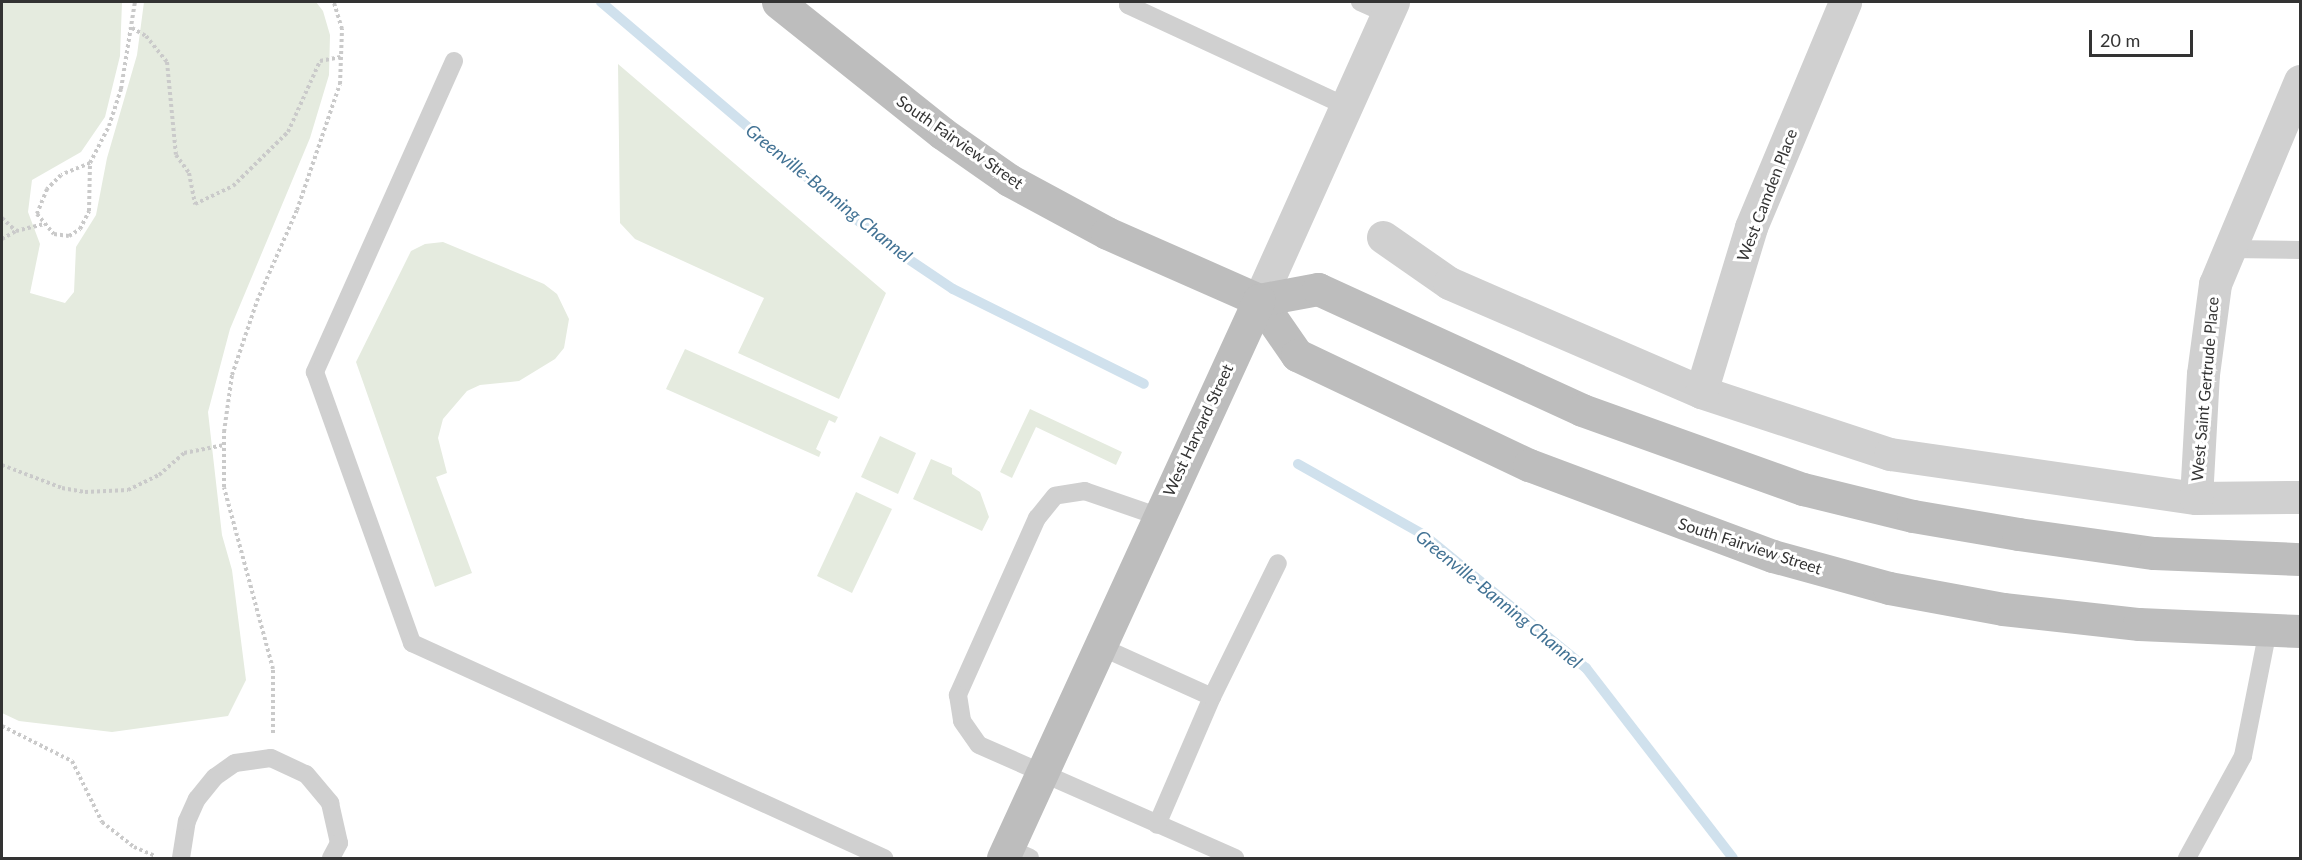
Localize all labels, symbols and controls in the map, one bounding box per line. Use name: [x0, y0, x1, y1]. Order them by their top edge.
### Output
scale bar: [2092, 18, 2196, 56]
text: 20 m: [2100, 29, 2140, 51]
street label: South Fairview Street: [893, 91, 1027, 193]
water label: Greenville-Banning Channel: [742, 119, 916, 267]
street label: West Camden Place: [1733, 126, 1801, 264]
street label: West Saint Gertrude Place: [2187, 296, 2223, 482]
street label: West Harvard Street: [1159, 361, 1237, 499]
street label: South Fairview Street: [1676, 514, 1824, 578]
water label: Greenville-Banning Channel: [1412, 525, 1586, 673]

